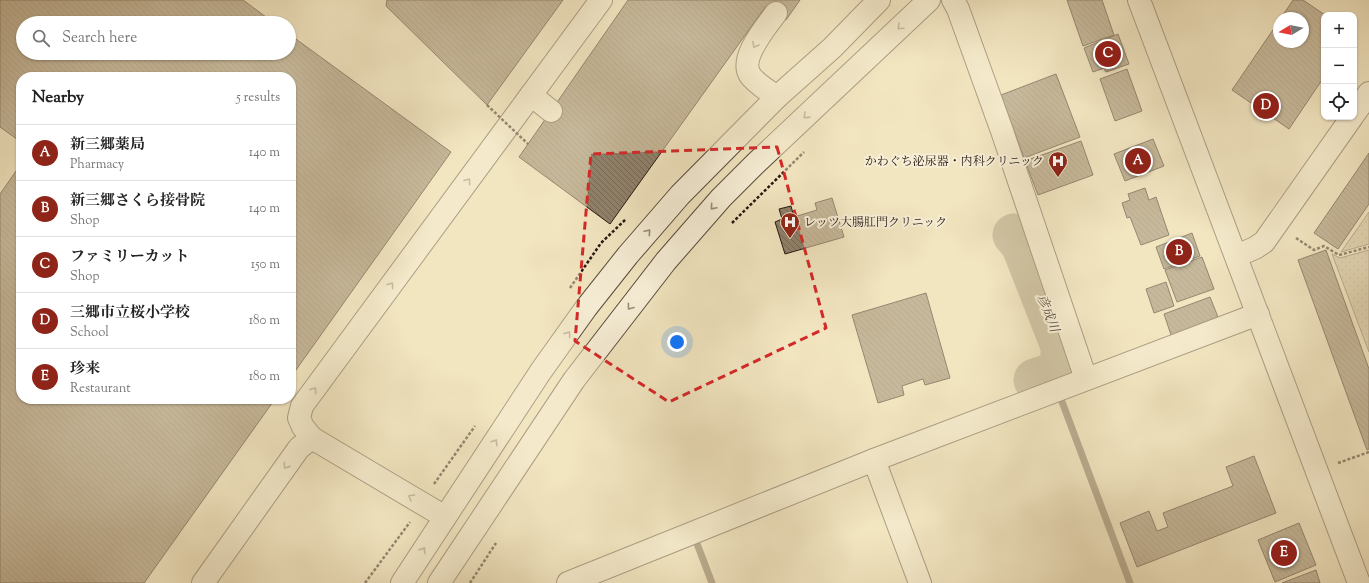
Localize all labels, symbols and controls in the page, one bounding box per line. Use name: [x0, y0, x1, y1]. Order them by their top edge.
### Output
north arrow: [1273, 12, 1309, 48]
map controls: [1321, 12, 1357, 120]
button: +: [1321, 12, 1357, 48]
search box: [16, 16, 296, 60]
one-way arrow: [897, 22, 905, 29]
icon: search: [30, 27, 52, 49]
text: Search here: [62, 28, 137, 49]
pin: C: [1095, 39, 1121, 69]
one-way arrow: [752, 41, 759, 48]
button: −: [1321, 48, 1357, 84]
button: locate: [1321, 84, 1357, 120]
text: Nearby: [32, 86, 84, 110]
text: 5 results: [236, 89, 280, 107]
pin: D: [1253, 91, 1279, 121]
one-way arrow: [803, 111, 810, 118]
text: 新三郷薬局: [70, 135, 145, 156]
text: A: [40, 144, 50, 162]
text: 140 m: [249, 144, 280, 162]
pin: A: [1125, 146, 1151, 176]
hospital icon: かわぐち泌尿器・内科クリニック: [1047, 150, 1069, 178]
place label: かわぐち泌尿器・内科クリニック: [865, 153, 1044, 171]
text: Pharmacy: [70, 156, 124, 174]
one-way arrow: [463, 178, 470, 185]
text: 新三郷さくら接骨院: [70, 191, 205, 212]
text: B: [41, 200, 49, 218]
text: 140 m: [249, 200, 280, 218]
one-way arrow: [710, 202, 718, 210]
hospital icon: レッツ大腸肛門クリニック: [779, 211, 801, 239]
text: Shop: [70, 212, 99, 230]
place label: レッツ大腸肛門クリニック: [804, 214, 947, 232]
one-way arrow: [643, 229, 650, 237]
pin: B: [1166, 237, 1192, 267]
text: ファミリーカット: [70, 247, 189, 268]
text: C: [40, 256, 50, 274]
text: 150 m: [251, 256, 280, 274]
text: Shop: [70, 268, 99, 286]
one-way arrow: [386, 283, 393, 290]
water label: 彦成川: [1032, 292, 1063, 337]
text: 三郷市立桜小学校: [70, 303, 190, 324]
one-way arrow: [627, 303, 635, 310]
text: D: [40, 312, 50, 330]
text: 180 m: [249, 312, 280, 330]
text: School: [70, 324, 109, 342]
one-way arrow: [563, 332, 570, 339]
your location: [667, 332, 687, 352]
text: 珍来: [70, 359, 100, 380]
text: E: [41, 368, 49, 386]
text: 180 m: [249, 368, 280, 386]
text: Restaurant: [70, 380, 131, 398]
one-way arrow: [309, 387, 317, 394]
one-way arrow: [490, 439, 498, 446]
one-way arrow: [284, 462, 291, 469]
one-way arrow: [408, 494, 415, 501]
pin: E: [1271, 538, 1297, 568]
one-way arrow: [418, 547, 426, 554]

